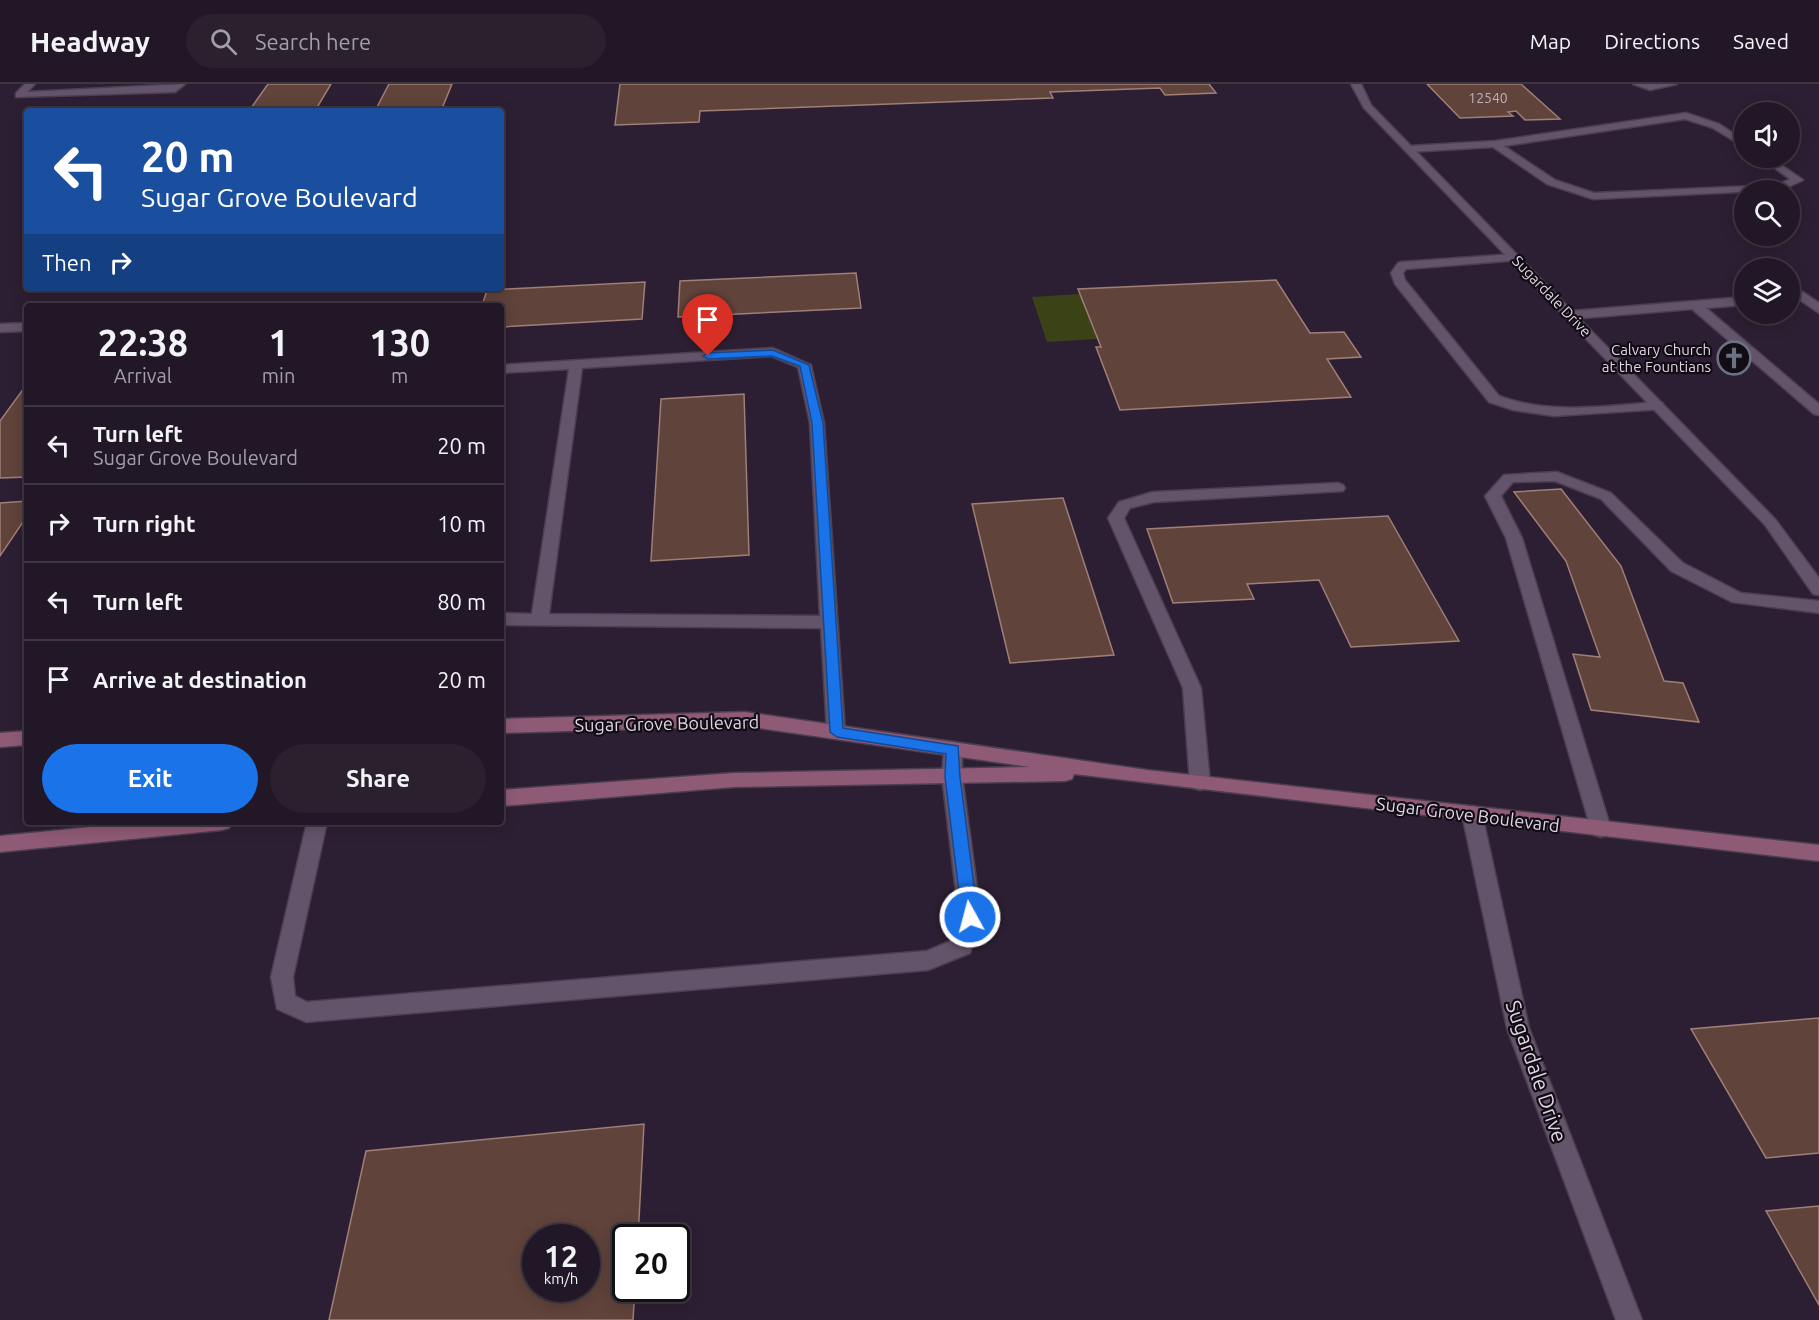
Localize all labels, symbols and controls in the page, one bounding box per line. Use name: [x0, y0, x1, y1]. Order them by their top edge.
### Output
search box: [186, 14, 606, 68]
icon: search: [207, 25, 240, 58]
text: Headway: [30, 26, 150, 57]
text: Search here: [255, 29, 371, 54]
text: Map: [1530, 29, 1571, 53]
text: Directions: [1604, 29, 1700, 53]
text: Saved: [1733, 29, 1789, 53]
house number: 12540: [1468, 90, 1508, 106]
map controls: [1734, 102, 1800, 324]
button: sound: [1734, 102, 1800, 168]
icon: left: [42, 132, 120, 210]
text: 20 m: [141, 133, 235, 180]
button: search: [1734, 180, 1800, 246]
text: Sugar Grove Boulevard: [141, 182, 418, 212]
icon: right: [104, 246, 137, 279]
text: Then: [42, 250, 92, 275]
street label: Sugardale Drive: [1509, 252, 1595, 340]
button: layers: [1734, 258, 1800, 324]
pin: [682, 294, 733, 356]
icon: arrive: [691, 303, 724, 336]
text: 22:38: [98, 322, 188, 363]
text: 1: [268, 322, 289, 363]
text: 130: [369, 322, 430, 363]
church icon: Calvary Church at the Fountians: [1716, 340, 1752, 376]
place label: Calvary Church at the Fountians: [1602, 341, 1711, 375]
text: Arrival: [114, 364, 172, 387]
text: min: [262, 364, 295, 387]
text: m: [391, 364, 408, 387]
text: Turn left: [93, 421, 183, 446]
icon: left: [42, 429, 75, 462]
text: 20 m: [437, 433, 486, 458]
text: Sugar Grove Boulevard: [93, 446, 298, 469]
icon: right: [42, 507, 75, 540]
text: Turn right: [93, 511, 195, 536]
text: 10 m: [437, 511, 486, 536]
icon: left: [42, 585, 75, 618]
text: Turn left: [93, 589, 183, 614]
text: 80 m: [437, 589, 486, 614]
icon: arrive: [42, 663, 75, 696]
text: Arrive at destination: [93, 667, 307, 692]
text: 20 m: [437, 667, 486, 692]
street label: Sugar Grove Boulevard: [575, 711, 759, 735]
button: Exit: [42, 744, 258, 813]
button: Share: [270, 744, 486, 813]
street label: Sugar Grove Boulevard: [1375, 793, 1561, 835]
position arrow: [938, 885, 1002, 949]
street label: Sugardale Drive: [1501, 997, 1573, 1145]
speed limit sign: 20: [612, 1224, 690, 1302]
text: 12: [544, 1239, 578, 1273]
text: km/h: [544, 1270, 578, 1287]

